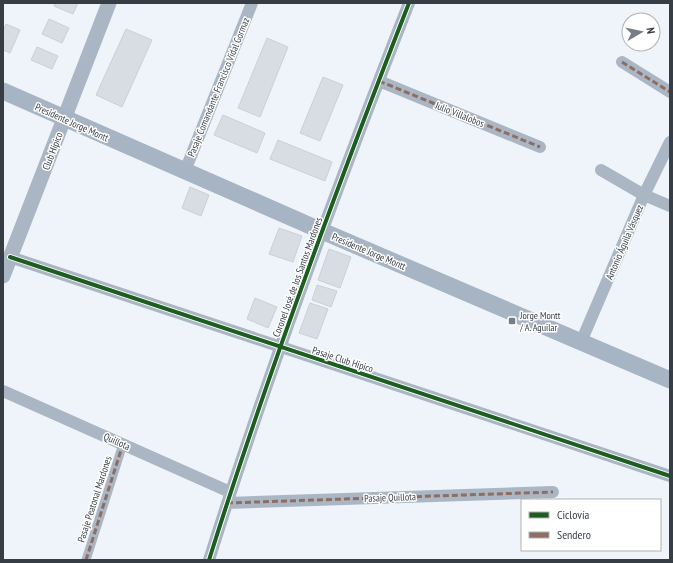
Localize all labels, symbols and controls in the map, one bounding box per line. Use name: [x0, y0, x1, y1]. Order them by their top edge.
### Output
north arrow: [621, 12, 661, 52]
street label: Pasaje Comandante Francisco Vidal Gormaz: [185, 15, 253, 159]
text: N: [643, 26, 658, 35]
street label: Julio Villalobos: [433, 98, 487, 130]
street label: Presidente Jorge Montt: [33, 100, 111, 145]
street label: Club Hípico: [39, 130, 66, 172]
street label: Antonio Águila Vásquez: [603, 202, 646, 282]
street label: Coronel José de los Santos Mardones: [270, 215, 325, 339]
street label: Presidente Jorge Montt: [330, 230, 408, 273]
place label: Jorge Montt / A. Aguilar: [519, 309, 561, 334]
marker: Jorge Montt / A. Aguilar: [507, 316, 517, 326]
street label: Pasaje Club Hípico: [311, 343, 375, 375]
street label: Quillota: [101, 430, 132, 453]
street label: Pasaje Peatonal Mardones: [74, 454, 115, 544]
street label: Pasaje Quillota: [364, 490, 416, 505]
legend: [521, 499, 661, 551]
text: Ciclovía: [557, 507, 589, 522]
text: Sendero: [557, 527, 591, 542]

